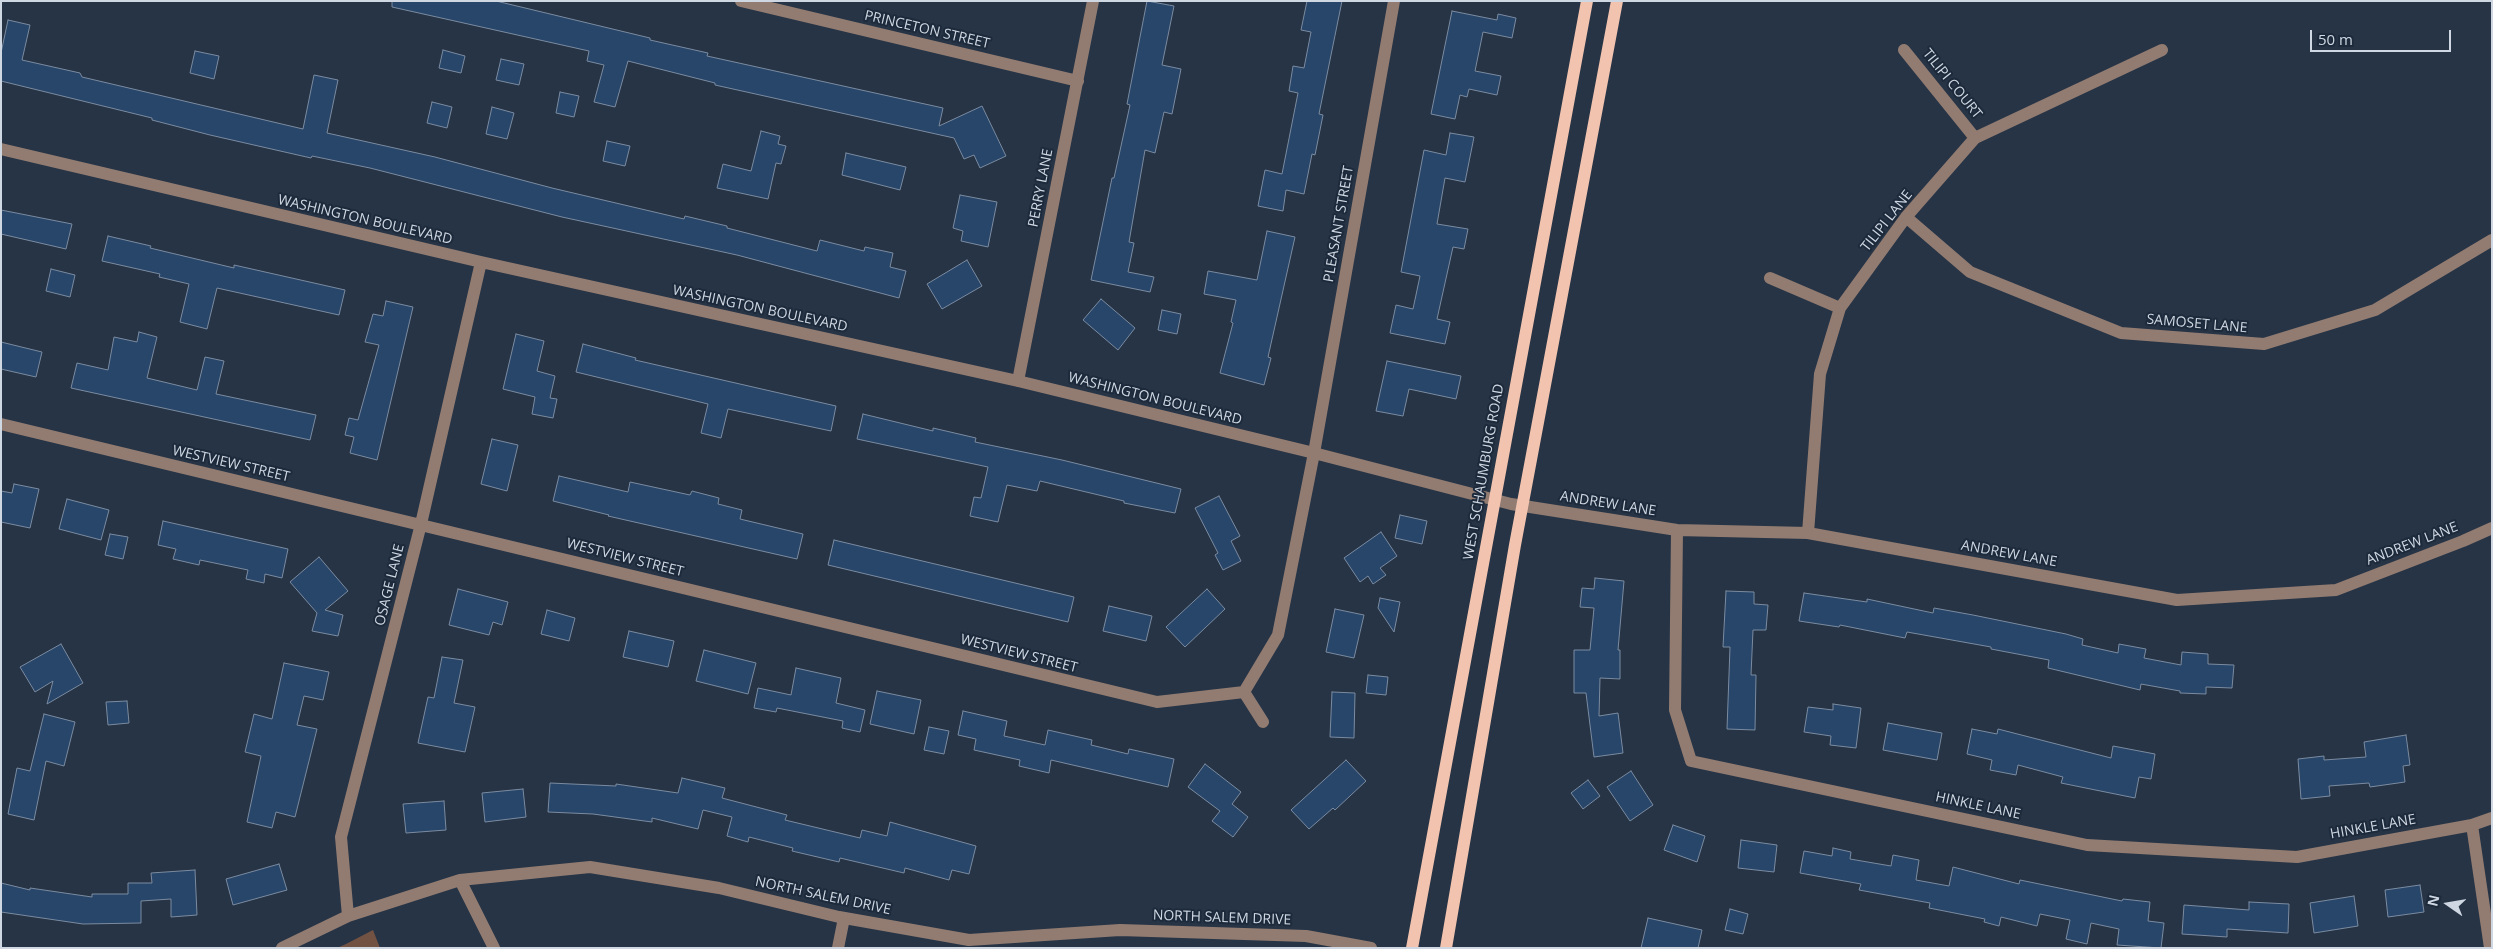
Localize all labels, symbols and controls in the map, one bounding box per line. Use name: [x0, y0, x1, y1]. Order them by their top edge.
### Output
street label: PRINCETON STREET: [863, 7, 991, 53]
scale bar: [2313, 20, 2454, 52]
text: 50 m: [2318, 29, 2353, 49]
street label: TILIPI COURT: [1919, 46, 1985, 122]
street label: PERRY LANE: [1025, 147, 1057, 229]
street label: PLEASANT STREET: [1320, 164, 1358, 284]
street label: TILIPI LANE: [1858, 187, 1916, 255]
street label: WASHINGTON BOULEVARD: [276, 192, 454, 248]
street label: WASHINGTON BOULEVARD: [671, 282, 849, 336]
street label: SAMOSET LANE: [2146, 311, 2248, 337]
street label: WASHINGTON BOULEVARD: [1066, 369, 1244, 429]
street label: WEST SCHAUMBURG ROAD: [1460, 383, 1508, 561]
street label: WESTVIEW STREET: [171, 442, 291, 486]
street label: ANDREW LANE: [1559, 488, 1657, 520]
street label: ANDREW LANE: [2364, 519, 2460, 569]
street label: WESTVIEW STREET: [565, 535, 685, 581]
street label: ANDREW LANE: [1960, 537, 2058, 571]
street label: OSAGE LANE: [372, 542, 408, 628]
street label: WESTVIEW STREET: [959, 631, 1079, 677]
street label: HINKLE LANE: [1934, 789, 2022, 823]
street label: HINKLE LANE: [2329, 811, 2417, 843]
street label: NORTH SALEM DRIVE: [754, 873, 892, 919]
north arrow: [2423, 879, 2473, 929]
text: N: [2422, 893, 2443, 908]
street label: NORTH SALEM DRIVE: [1153, 907, 1291, 929]

